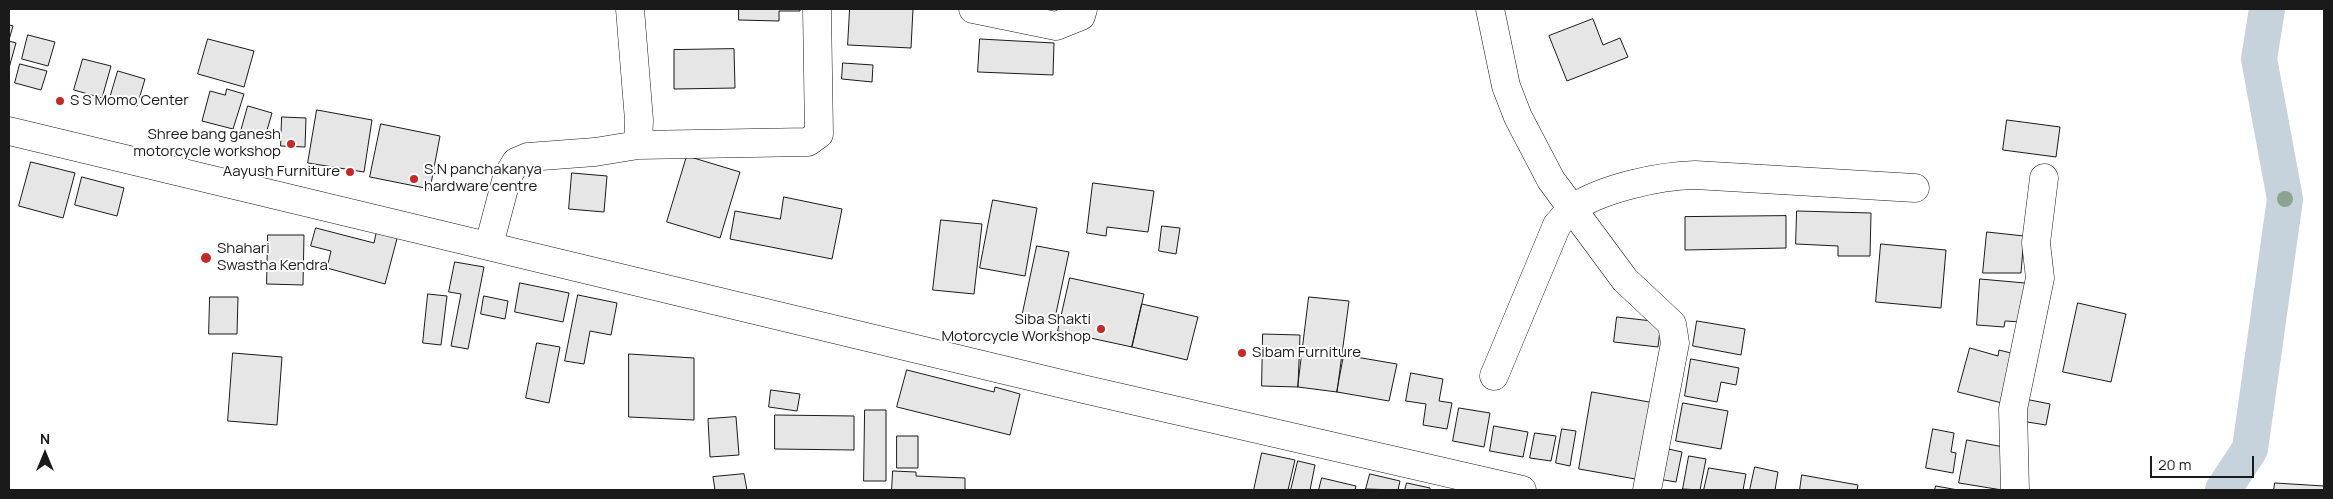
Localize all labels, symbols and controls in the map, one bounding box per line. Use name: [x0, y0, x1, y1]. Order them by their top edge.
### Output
place label: S S Momo Center: [70, 92, 189, 110]
marker: S S Momo Center: [54, 95, 66, 107]
place label: Shree bang ganesh motorcycle workshop: [133, 126, 281, 161]
marker: Shree bang ganesh motorcycle workshop: [285, 138, 297, 150]
place label: S.N panchakanya hardware centre: [424, 161, 542, 196]
place label: Aayush Furniture: [223, 163, 340, 181]
marker: Aayush Furniture: [344, 166, 356, 178]
marker: S.N panchakanya hardware centre: [408, 173, 420, 185]
place label: Shahari Swastha Kendra: [217, 240, 328, 275]
marker: Shahari Swastha Kendra: [199, 251, 213, 265]
place label: Siba Shakti Motorcycle Workshop: [941, 311, 1091, 346]
marker: Siba Shakti Motorcycle Workshop: [1095, 323, 1107, 335]
place label: Sibam Furniture: [1252, 344, 1361, 362]
marker: Sibam Furniture: [1236, 347, 1248, 359]
north arrow: [20, 429, 70, 479]
text: N: [40, 429, 50, 448]
scale bar: [2153, 446, 2257, 478]
text: 20 m: [2158, 454, 2191, 475]

